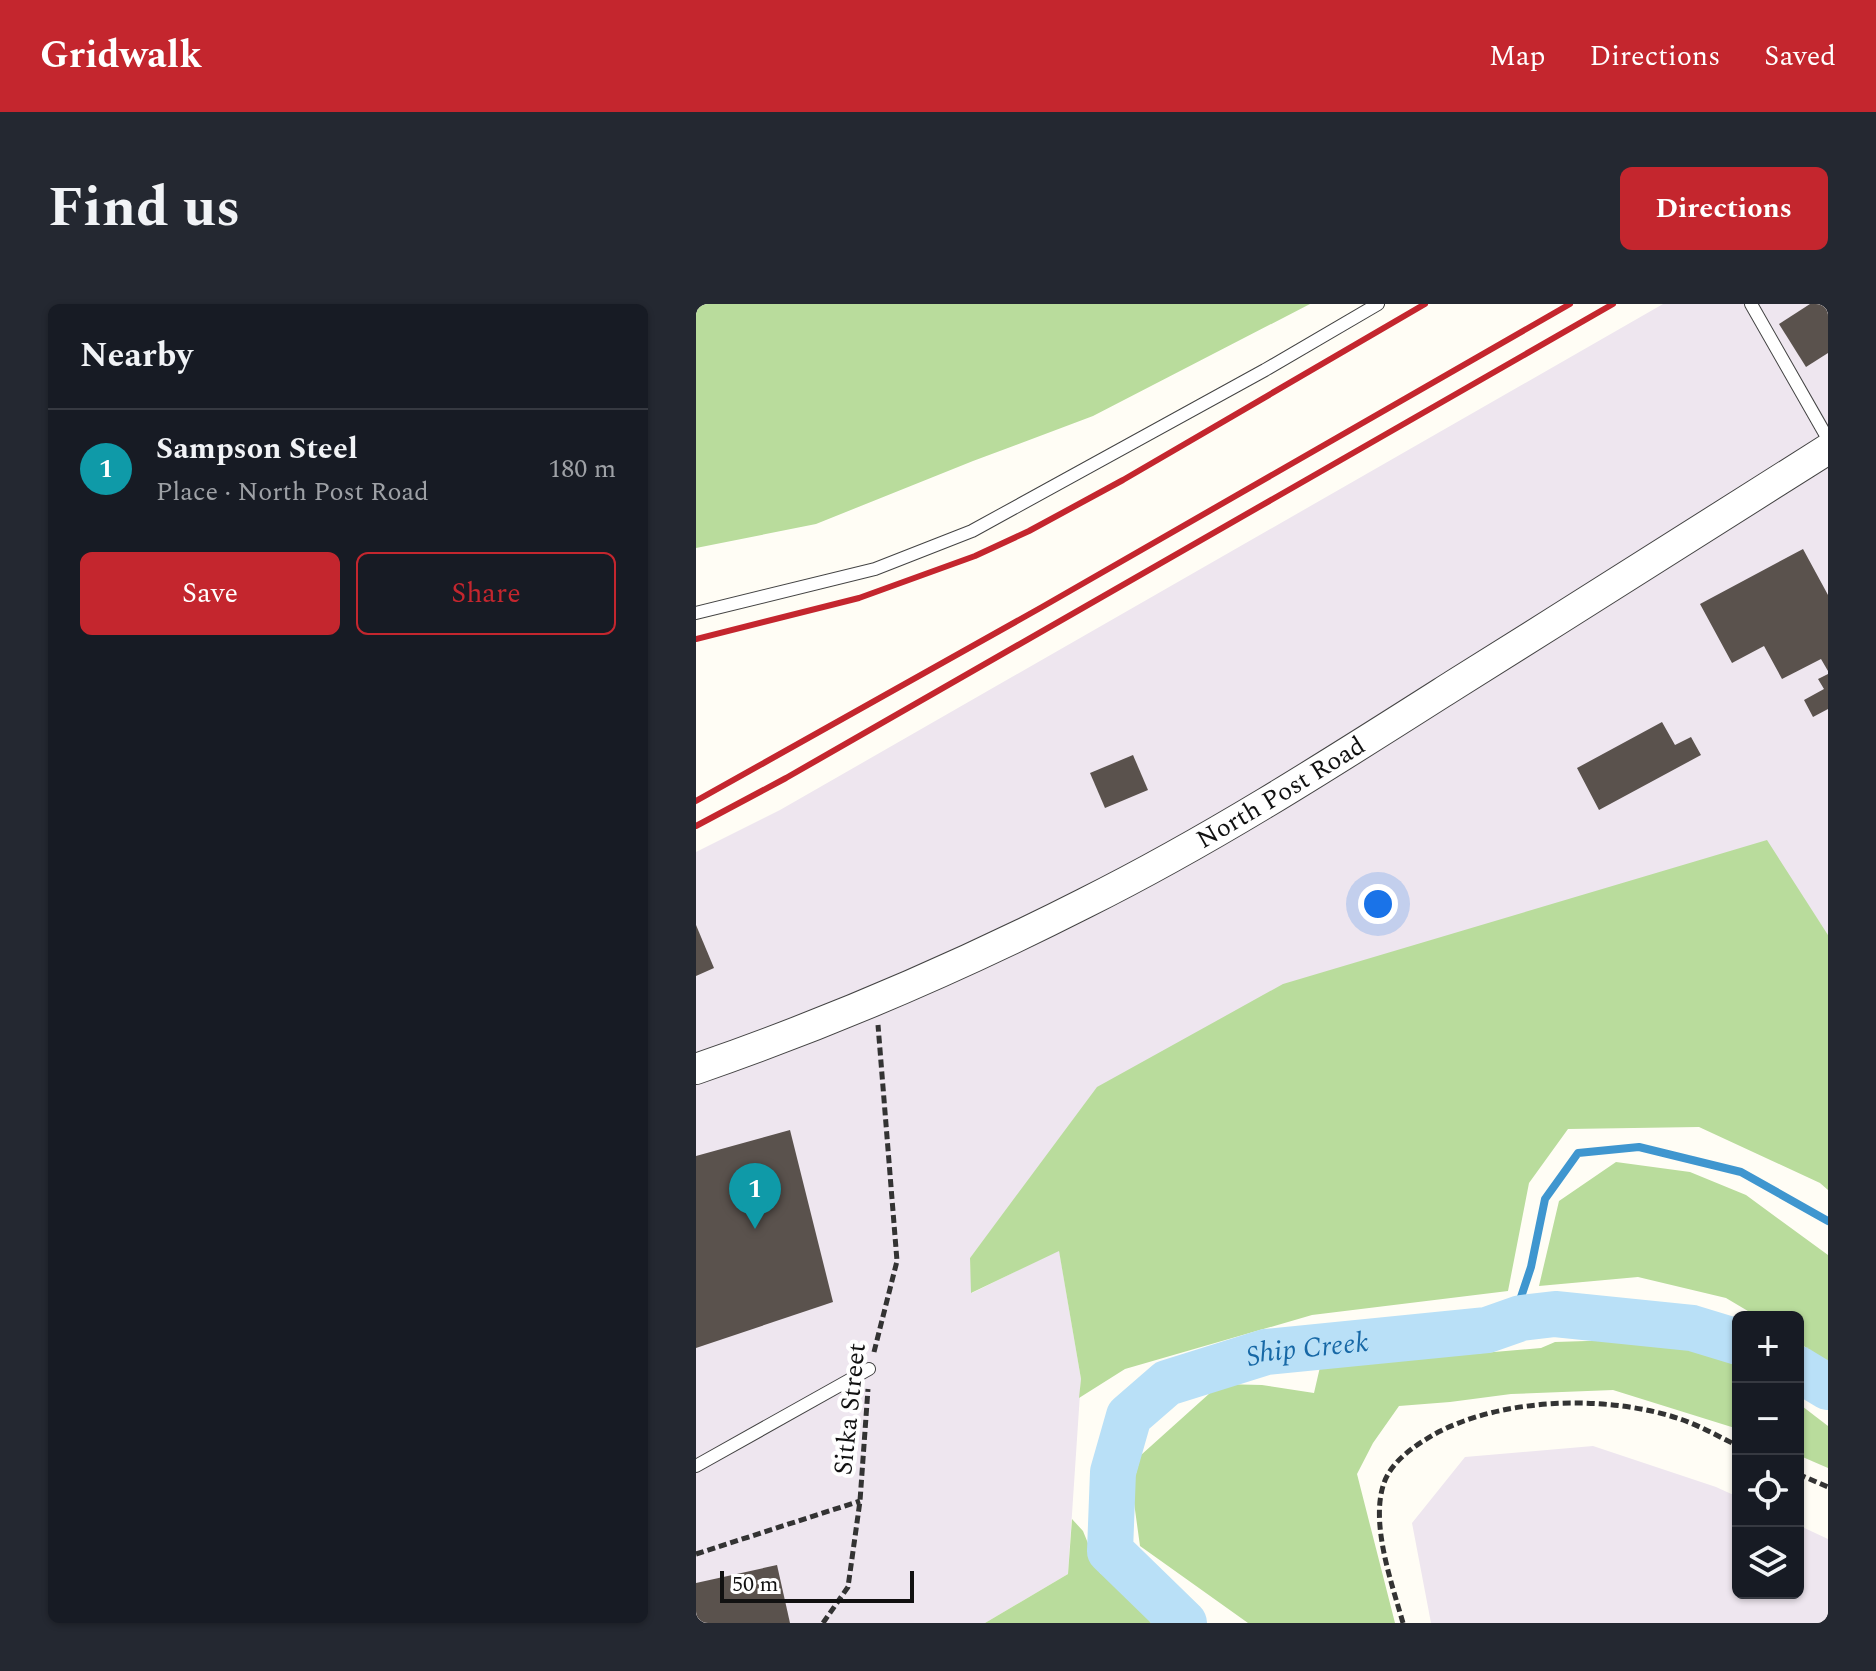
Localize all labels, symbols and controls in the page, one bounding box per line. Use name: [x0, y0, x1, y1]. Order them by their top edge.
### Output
text: Gridwalk: [40, 27, 202, 85]
text: Map: [1489, 35, 1546, 78]
text: Directions: [1590, 35, 1720, 78]
text: Saved: [1764, 35, 1836, 78]
text: Find us: [48, 166, 241, 251]
button: Directions: [1620, 167, 1828, 250]
text: Nearby: [80, 330, 193, 382]
text: Sampson Steel: [156, 426, 358, 472]
text: 1: [99, 449, 113, 489]
text: 180 m: [548, 449, 616, 489]
text: Place · North Post Road: [156, 472, 429, 512]
button: Save: [80, 552, 340, 635]
button: Share: [356, 552, 616, 635]
street label: North Post Road: [1189, 726, 1373, 859]
your location: [1358, 884, 1398, 924]
pin: 1: [729, 1163, 781, 1229]
map controls: [1732, 1311, 1804, 1599]
button: +: [1732, 1311, 1804, 1383]
water label: Ship Creek: [1240, 1320, 1370, 1379]
street label: Sitka Street: [823, 1341, 877, 1477]
button: −: [1732, 1383, 1804, 1455]
button: locate: [1732, 1455, 1804, 1527]
button: layers: [1732, 1527, 1804, 1599]
scale bar: [720, 1567, 914, 1603]
text: 50 m: [732, 1568, 778, 1601]

